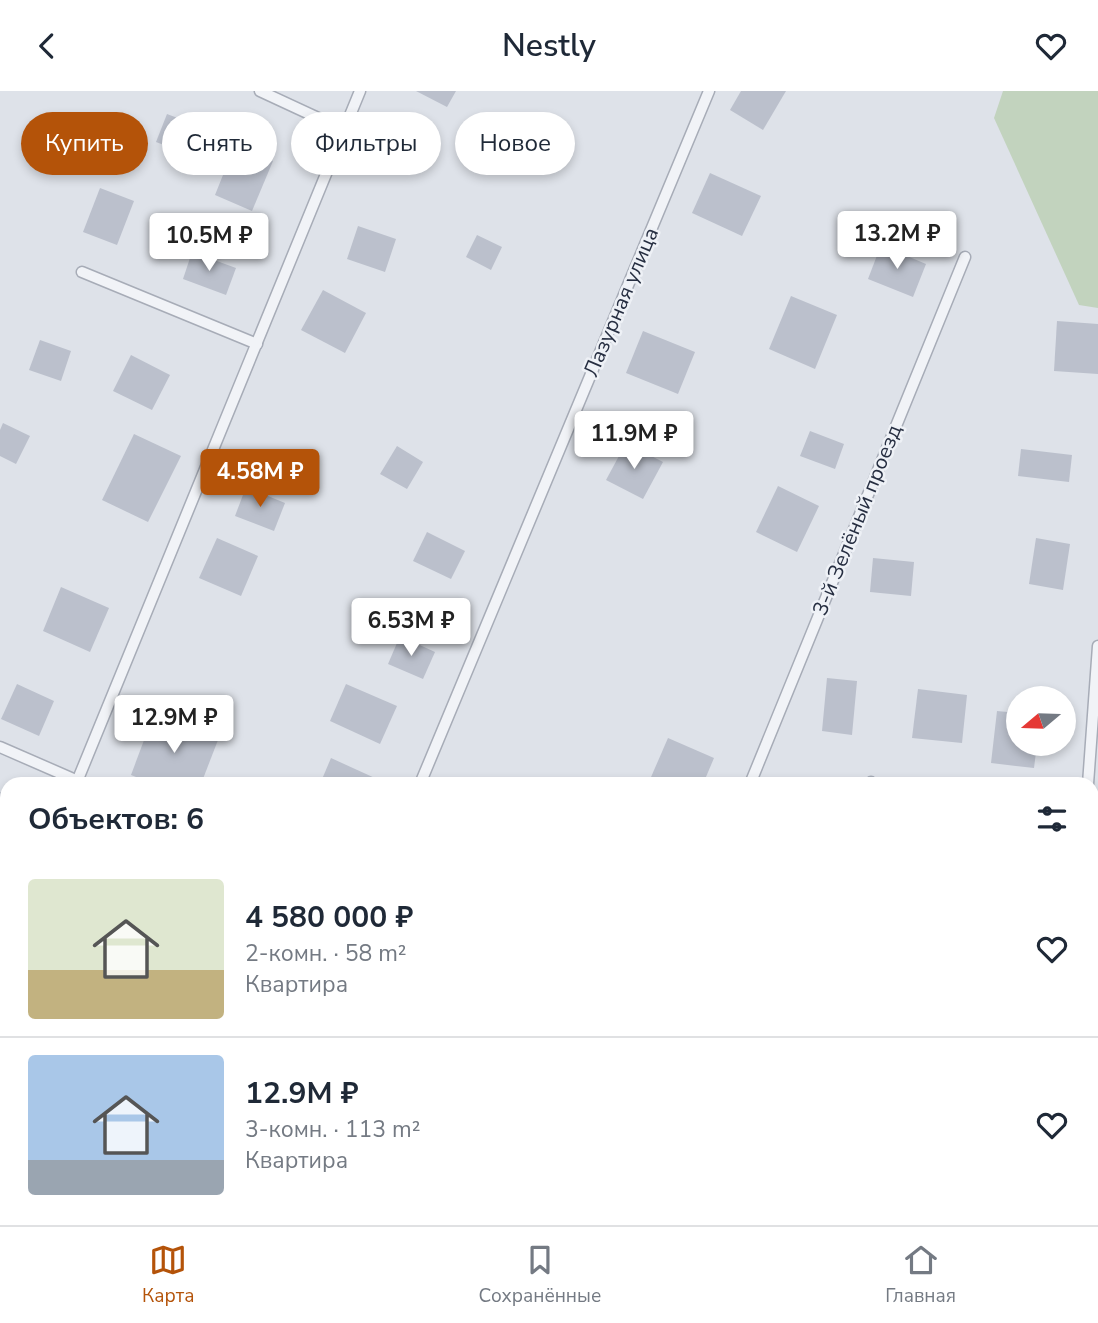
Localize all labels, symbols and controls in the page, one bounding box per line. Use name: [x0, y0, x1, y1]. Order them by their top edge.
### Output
text: Nestly: [502, 24, 596, 67]
icon: back: [28, 27, 66, 65]
icon: heart: [1032, 27, 1070, 65]
chip: Купить: [21, 112, 148, 175]
chip: Снять: [162, 112, 277, 175]
chip: Фильтры: [291, 112, 441, 175]
chip: Новое: [455, 112, 575, 175]
pin: 13.2M ₽: [832, 211, 962, 271]
pin: 10.5M ₽: [144, 213, 274, 273]
text: 13.2M ₽: [853, 218, 941, 249]
text: 10.5M ₽: [165, 220, 253, 251]
street label: Лазурная улица: [577, 223, 665, 381]
pin: 11.9M ₽: [569, 411, 699, 471]
text: 11.9M ₽: [590, 418, 678, 449]
street label: 3-й Зелёный проезд: [806, 420, 908, 620]
pin: 4.58M ₽: [195, 449, 325, 509]
text: 4.58M ₽: [216, 456, 304, 487]
pin: 6.53M ₽: [346, 599, 476, 658]
text: 6.53M ₽: [367, 605, 455, 636]
north arrow: [1006, 686, 1076, 756]
map controls: [1006, 686, 1076, 756]
pin: 12.9M ₽: [109, 695, 239, 755]
text: 12.9M ₽: [130, 702, 218, 733]
text: Объектов: 6: [28, 799, 204, 840]
icon: filters: [1033, 800, 1071, 838]
text: 4 580 000 ₽: [245, 897, 413, 938]
icon: home: [84, 907, 168, 991]
icon: heart: [1033, 930, 1071, 968]
text: 2-комн. · 58 m²: [245, 938, 407, 969]
text: Квартира: [245, 969, 348, 1000]
text: 12.9M ₽: [245, 1073, 359, 1114]
icon: home: [84, 1083, 168, 1167]
icon: heart: [1033, 1106, 1071, 1144]
text: 3-комн. · 113 m²: [245, 1114, 420, 1145]
text: Квартира: [245, 1145, 348, 1176]
tab: Карта: [142, 1241, 194, 1309]
tab: Сохранённые: [478, 1241, 601, 1309]
tab: Главная: [885, 1241, 956, 1309]

